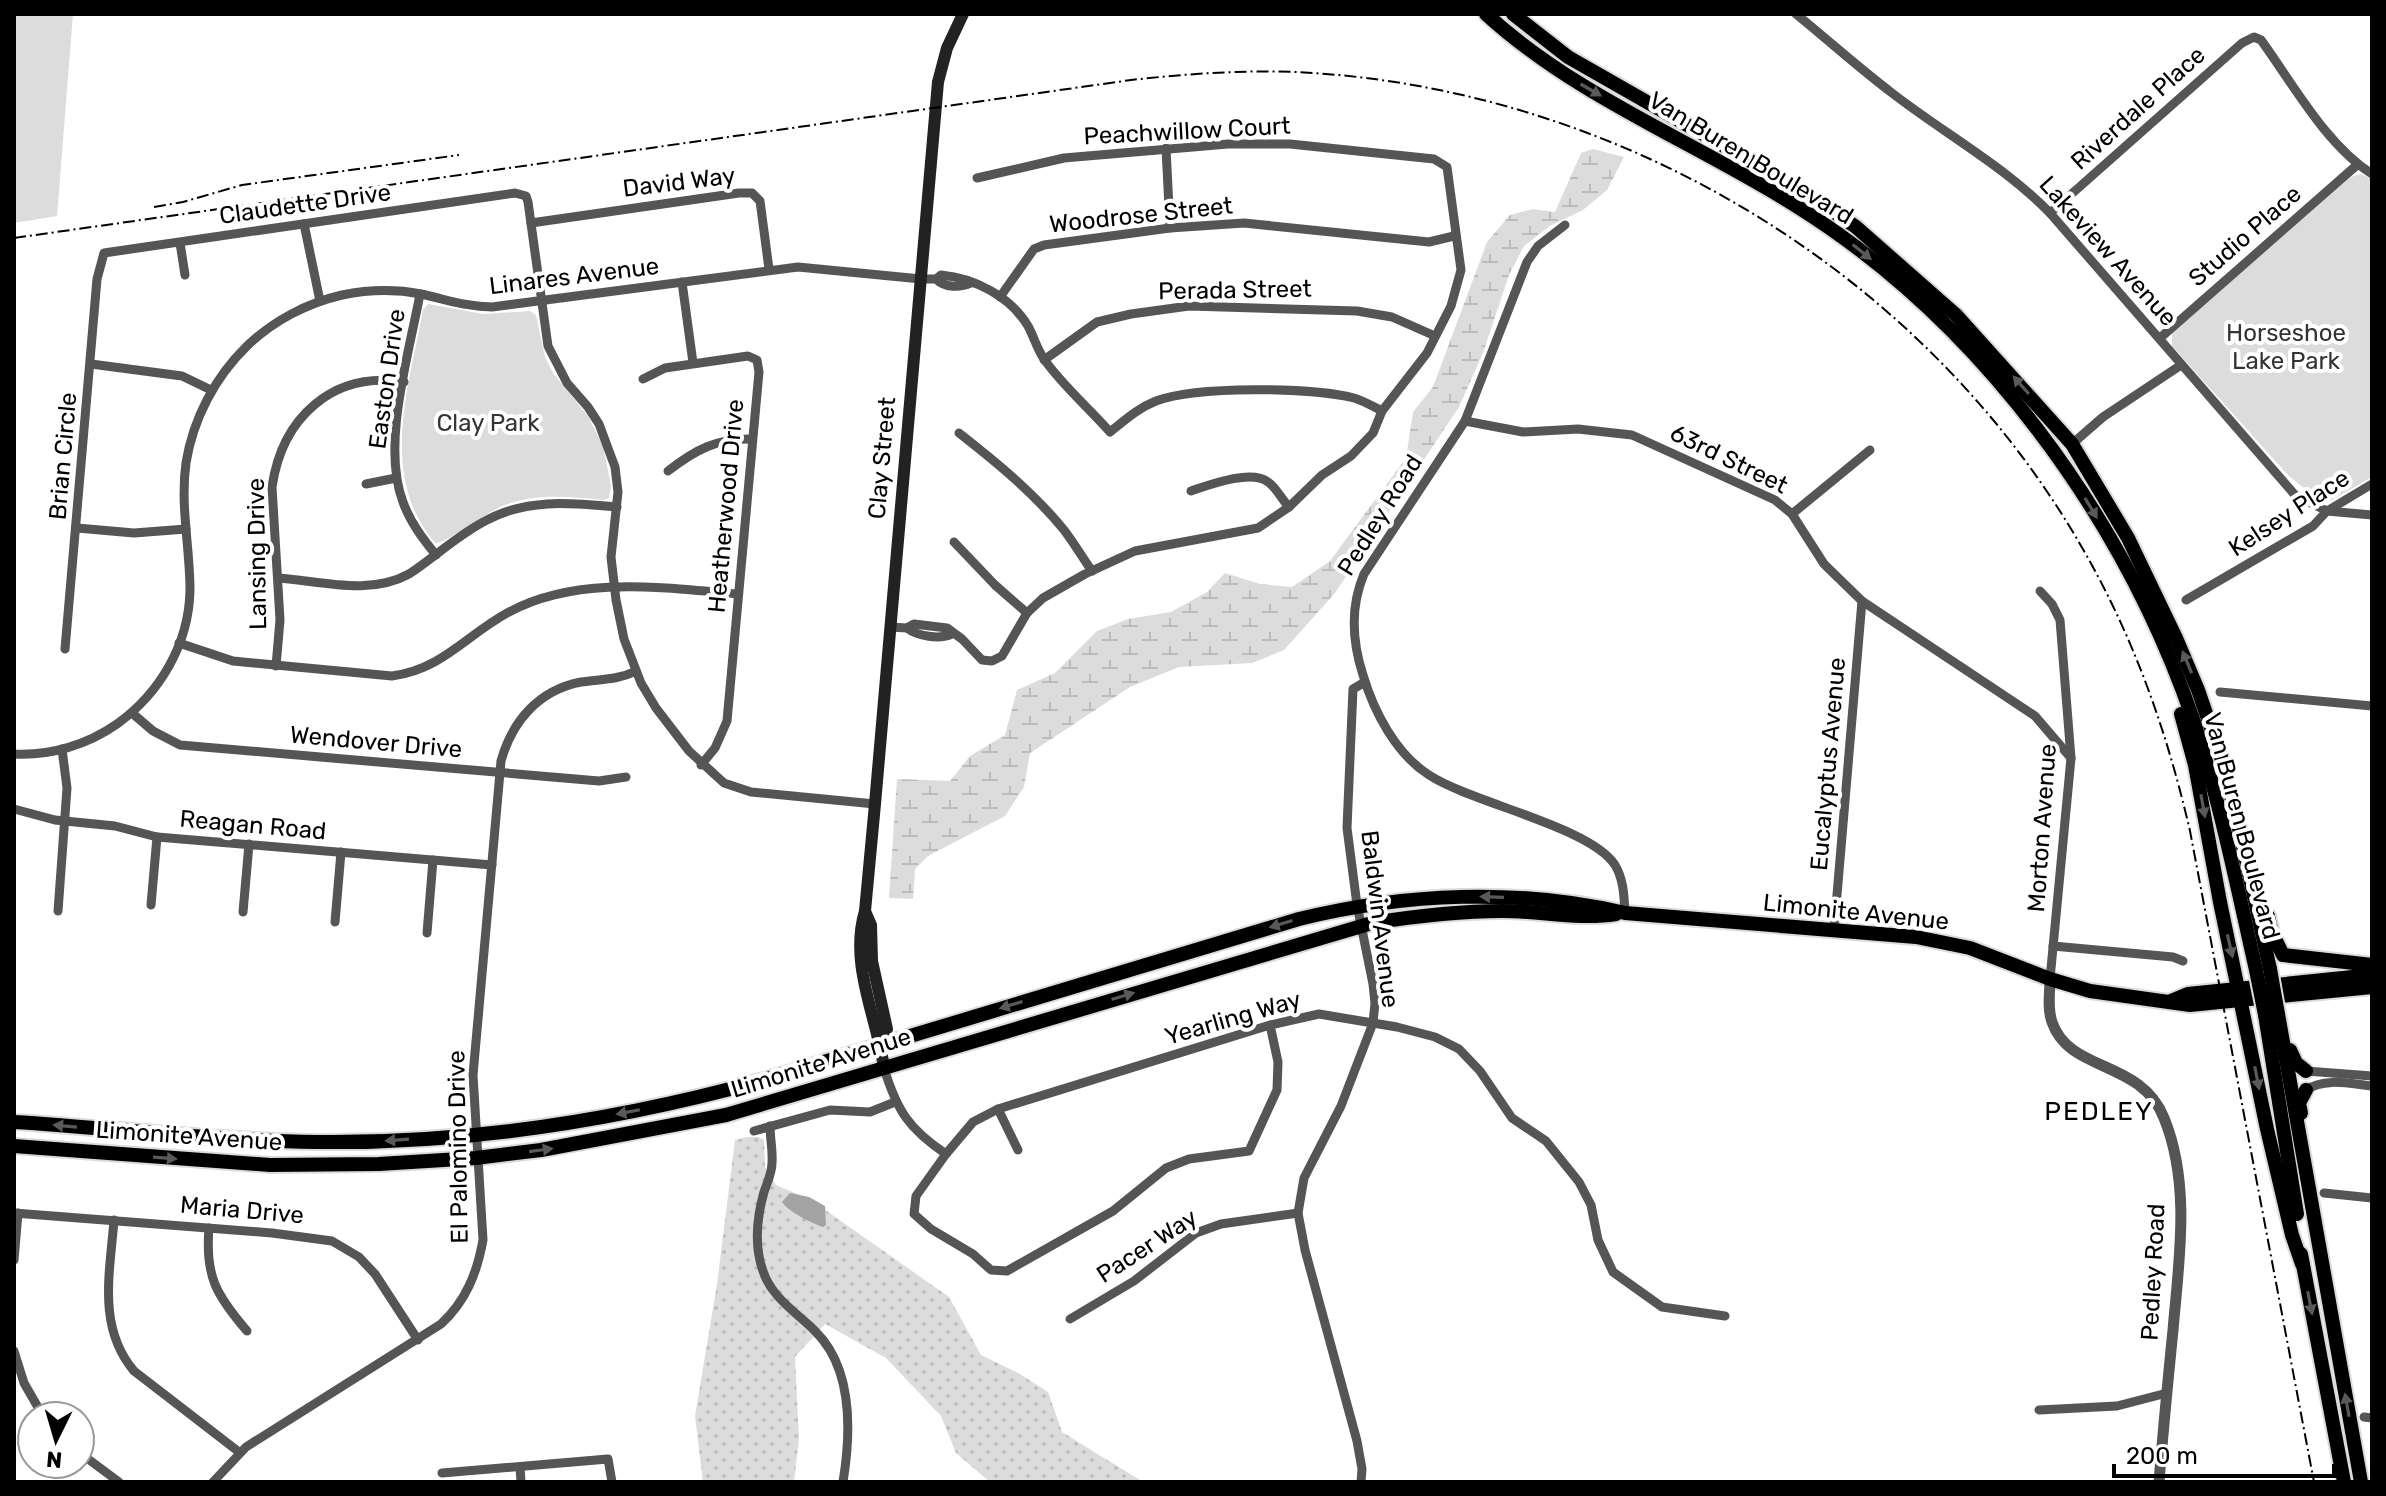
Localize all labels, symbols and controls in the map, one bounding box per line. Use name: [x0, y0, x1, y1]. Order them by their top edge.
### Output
street label: Riverdale Place: [2065, 41, 2211, 175]
one-way arrow: [1580, 83, 1603, 97]
street label: Van Buren Boulevard: [1644, 86, 1858, 230]
street label: Peachwillow Court: [1083, 112, 1291, 150]
street label: David Way: [621, 161, 737, 203]
street label: Lakeview Avenue: [2033, 170, 2183, 332]
street label: Claudette Drive: [217, 178, 393, 230]
street label: Studio Place: [2183, 180, 2307, 292]
street label: Woodrose Street: [1048, 191, 1234, 239]
one-way arrow: [1852, 243, 1872, 260]
street label: Linares Avenue: [487, 252, 661, 300]
street label: Perada Street: [1158, 275, 1312, 305]
street label: Easton Drive: [363, 307, 411, 451]
park label: Horseshoe Lake Park: [2226, 319, 2346, 375]
one-way arrow: [2013, 375, 2031, 394]
street label: Brian Circle: [43, 391, 83, 521]
street label: Clay Street: [863, 396, 901, 520]
street label: Heatherwood Drive: [703, 398, 749, 614]
park label: Clay Park: [436, 409, 540, 437]
street label: 63rd Street: [1666, 419, 1792, 499]
street label: Pedley Road: [1332, 449, 1428, 581]
street label: Kelsey Place: [2224, 464, 2354, 562]
street label: Lansing Drive: [242, 478, 272, 630]
one-way arrow: [2083, 497, 2098, 520]
one-way arrow: [2180, 650, 2193, 674]
street label: Eucalyptus Avenue: [1805, 656, 1851, 872]
street label: Van Buren Boulevard: [2198, 710, 2286, 942]
street label: Wendover Drive: [289, 721, 463, 763]
street label: Morton Avenue: [2022, 743, 2062, 913]
one-way arrow: [2197, 794, 2209, 819]
street label: Reagan Road: [178, 805, 328, 845]
street label: Baldwin Avenue: [1355, 829, 1405, 1009]
street label: Limonite Avenue: [1762, 888, 1950, 936]
one-way arrow: [1479, 891, 1504, 904]
one-way arrow: [1269, 918, 1293, 931]
one-way arrow: [2224, 933, 2237, 958]
street label: Yearling Way: [1162, 985, 1304, 1051]
one-way arrow: [1111, 989, 1135, 1002]
one-way arrow: [998, 999, 1022, 1012]
street label: Limonite Avenue: [728, 1022, 914, 1104]
street label: El Palomino Drive: [442, 1050, 474, 1244]
one-way arrow: [2251, 1065, 2264, 1090]
district label: PEDLEY: [2044, 1096, 2154, 1127]
one-way arrow: [615, 1107, 640, 1119]
street label: Limonite Avenue: [95, 1116, 283, 1156]
one-way arrow: [52, 1120, 77, 1133]
one-way arrow: [384, 1134, 409, 1147]
one-way arrow: [529, 1143, 554, 1156]
one-way arrow: [153, 1152, 178, 1165]
street label: Maria Drive: [179, 1191, 305, 1229]
street label: Pacer Way: [1092, 1203, 1202, 1289]
street label: Pedley Road: [2135, 1203, 2171, 1341]
one-way arrow: [2304, 1291, 2317, 1316]
one-way arrow: [2340, 1392, 2352, 1417]
north arrow: [16, 1400, 96, 1480]
scale bar: [2114, 1428, 2334, 1478]
text: 200 m: [2126, 1442, 2198, 1470]
text: N: [45, 1445, 63, 1474]

